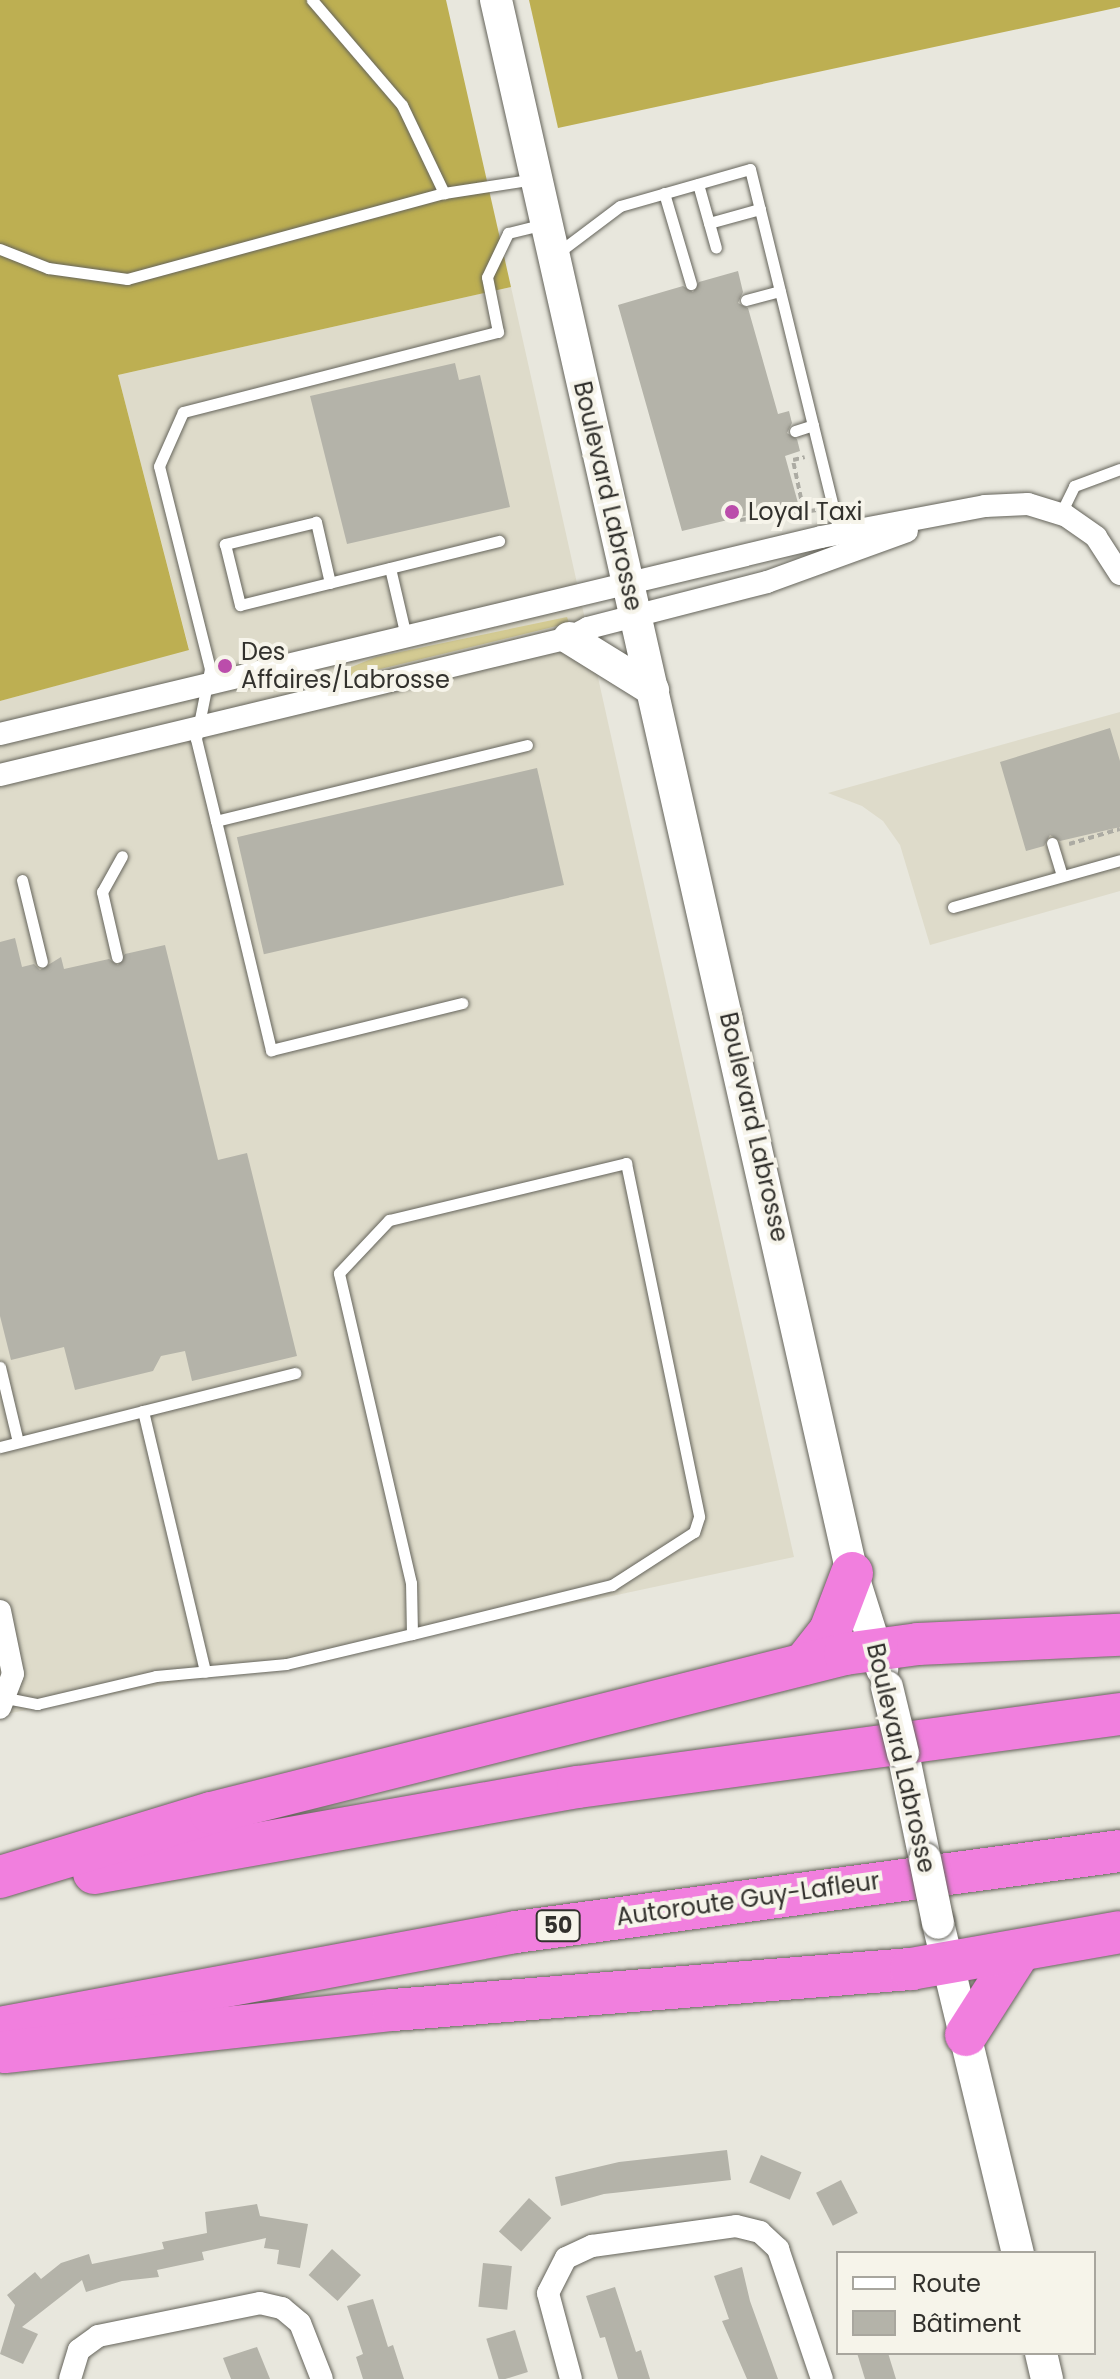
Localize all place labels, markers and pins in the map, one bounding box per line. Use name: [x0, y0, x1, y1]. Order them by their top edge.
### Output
place label: Loyal Taxi: [748, 498, 862, 526]
marker: Loyal Taxi: [723, 503, 741, 521]
place label: Des Affaires/Labrosse: [241, 638, 450, 694]
marker: Des Affaires/Labrosse: [216, 657, 234, 675]

